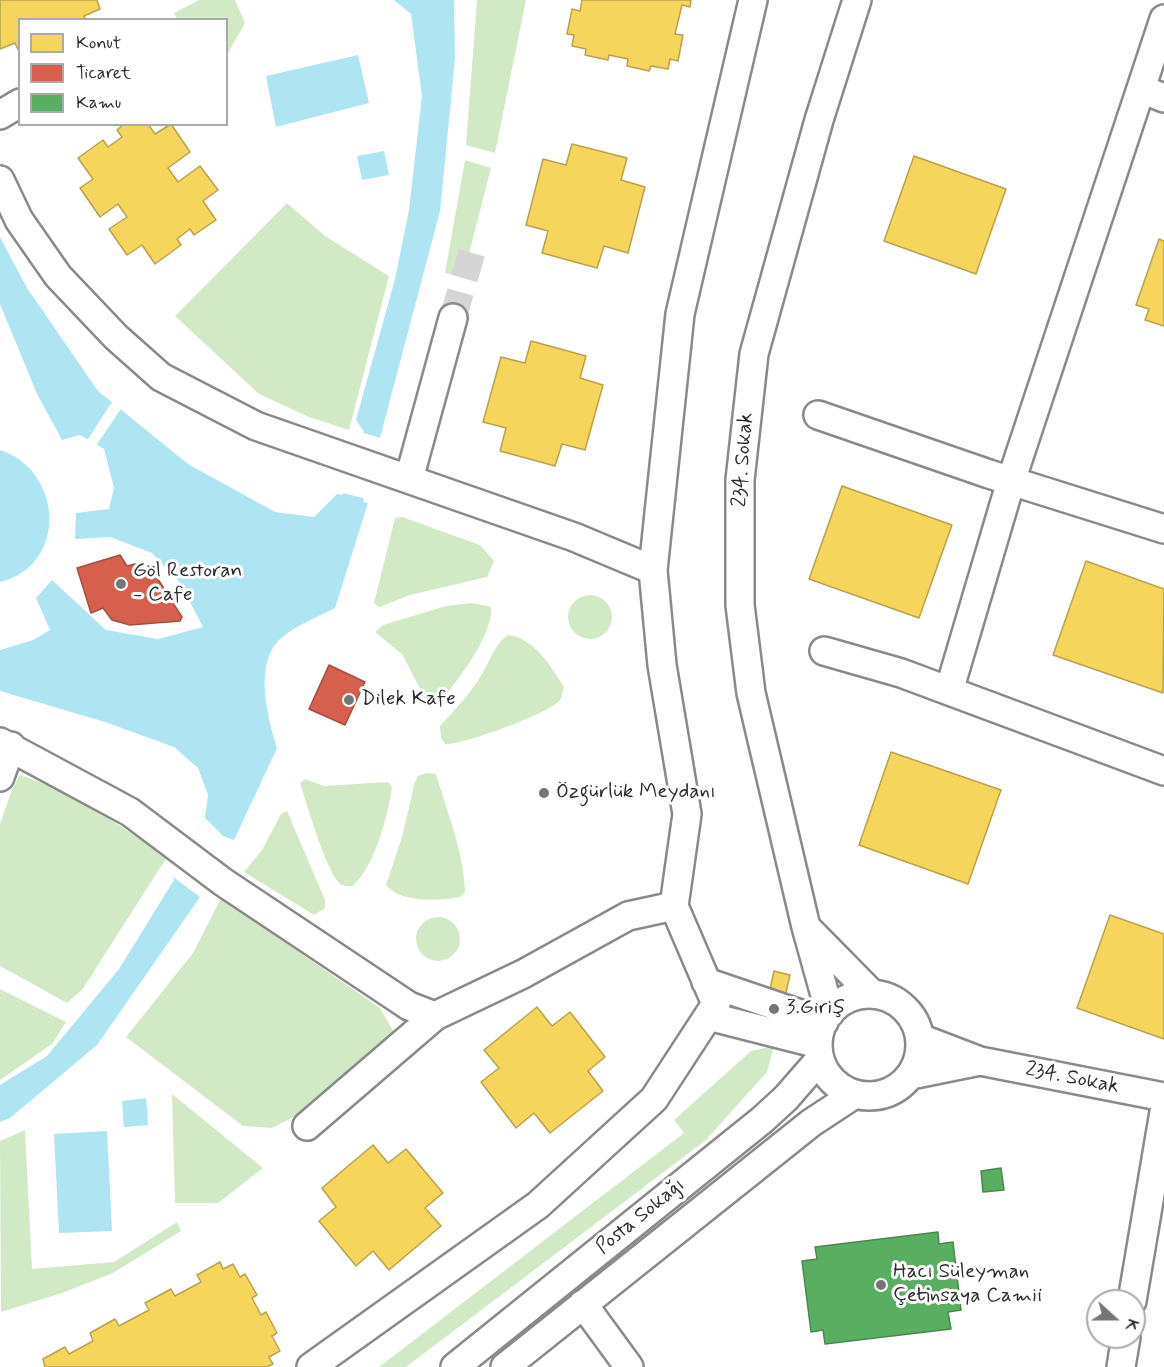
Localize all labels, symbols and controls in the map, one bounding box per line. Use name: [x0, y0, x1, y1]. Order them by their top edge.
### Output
legend: [18, 18, 228, 126]
text: Konut: [76, 31, 121, 55]
text: Ticaret: [76, 61, 131, 85]
text: Kamu: [76, 91, 121, 115]
street label: 234. Sokak: [728, 412, 760, 508]
place label: Göl Restoran - Cafe: [133, 559, 242, 609]
marker: Göl Restoran - Cafe: [114, 577, 128, 591]
place label: Dilek Kafe: [361, 687, 456, 713]
marker: Dilek Kafe: [342, 693, 356, 707]
place label: Özgürlük Meydanı: [556, 780, 716, 806]
marker: Özgürlük Meydanı: [537, 786, 551, 800]
place label: 3.Giriş: [786, 996, 845, 1022]
marker: 3.Giriş: [767, 1002, 781, 1016]
street label: 234. Sokak: [1023, 1058, 1121, 1100]
street label: Posta Sokağı: [591, 1173, 691, 1261]
place label: Hacı Süleyman Çetinsaya Camii: [893, 1260, 1042, 1310]
marker: Hacı Süleyman Çetinsaya Camii: [874, 1278, 888, 1292]
north arrow: [1086, 1289, 1146, 1349]
text: K: [1120, 1316, 1143, 1334]

